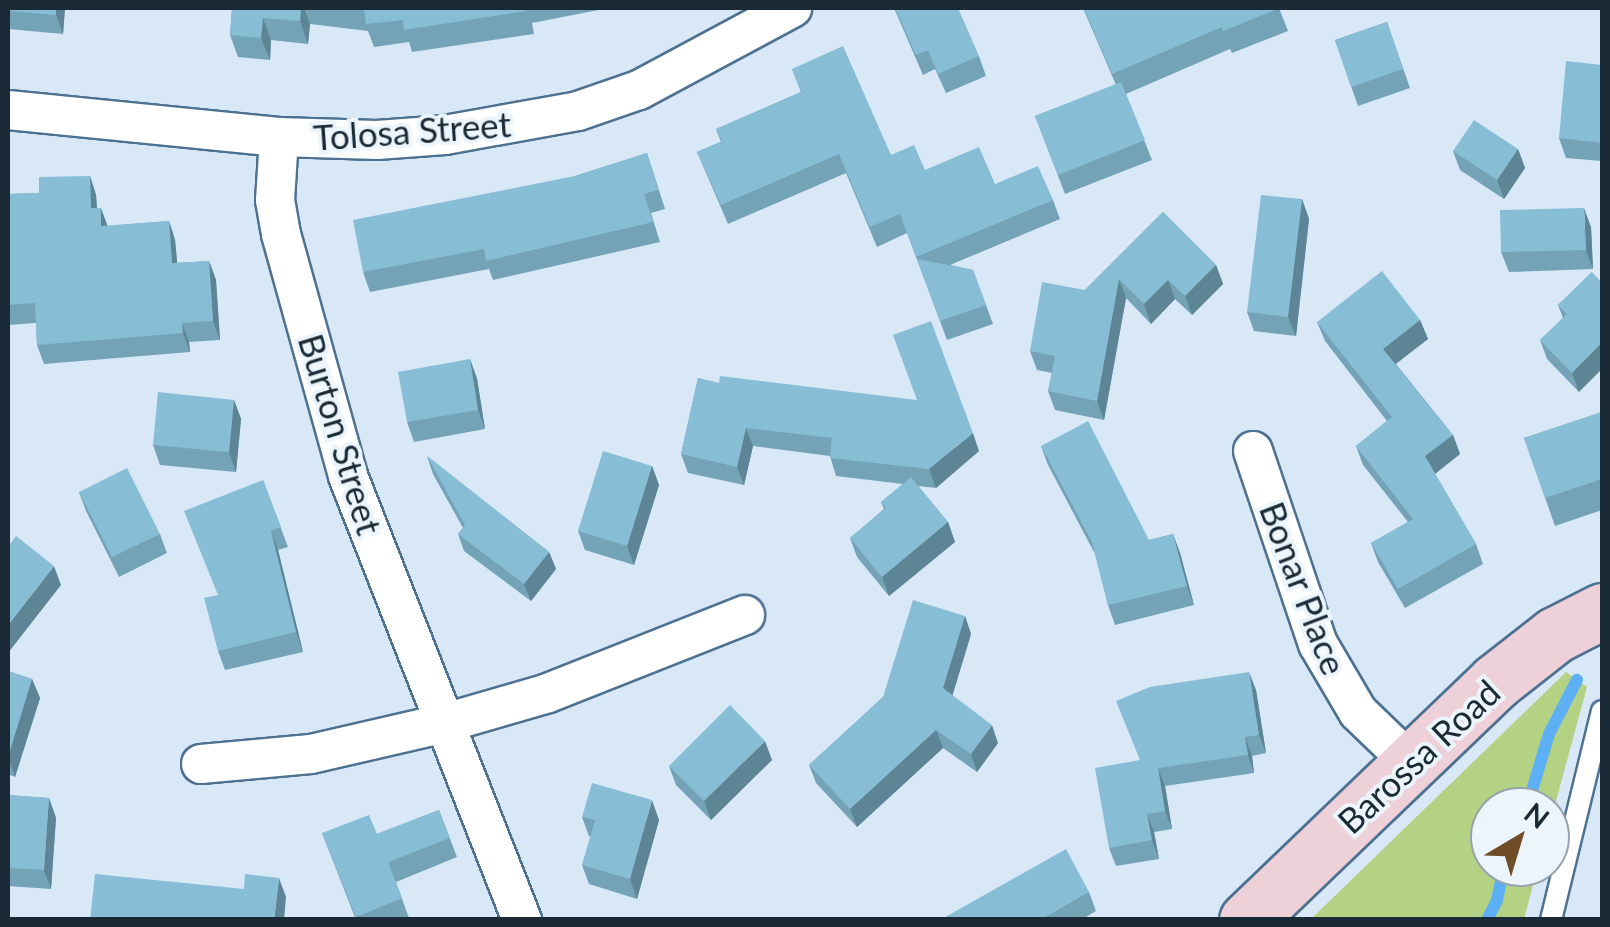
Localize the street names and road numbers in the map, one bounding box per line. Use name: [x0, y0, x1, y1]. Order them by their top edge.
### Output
street label: Tolosa Street: [312, 102, 512, 158]
street label: Burton Street: [291, 329, 391, 539]
street label: Bonar Place: [1252, 495, 1356, 681]
street label: Barossa Road: [1328, 670, 1508, 842]

